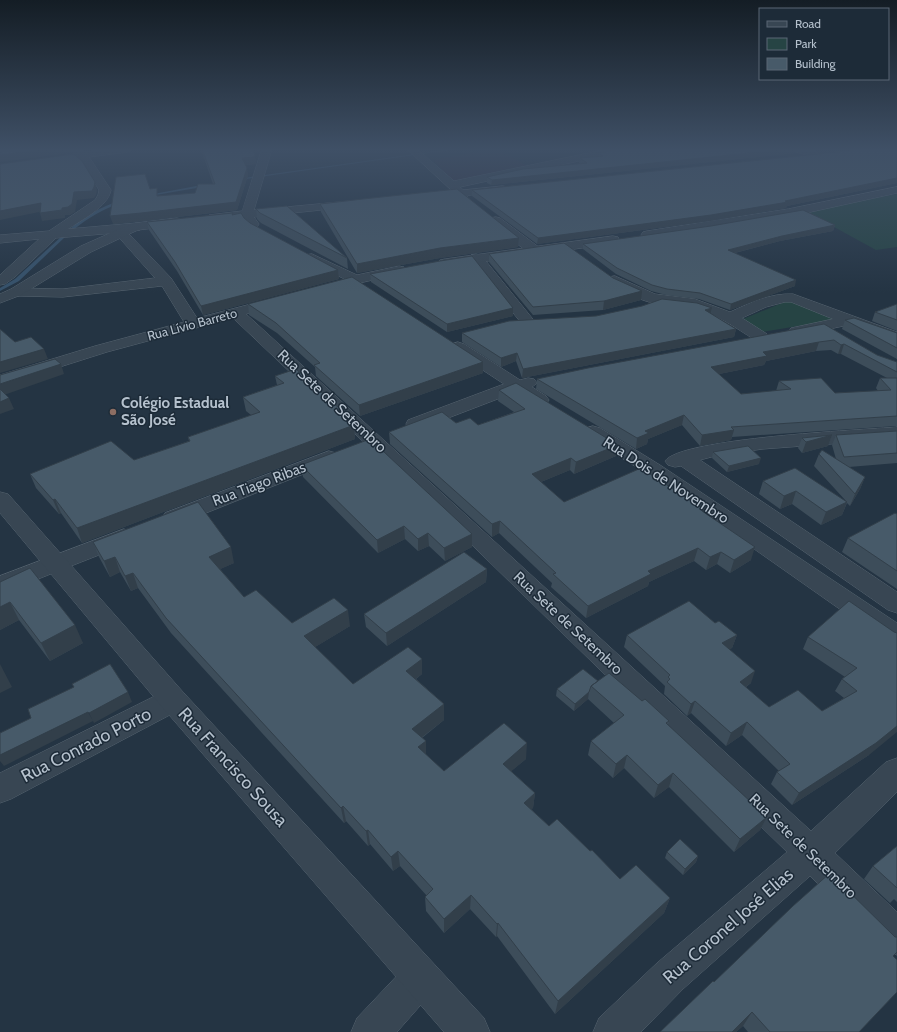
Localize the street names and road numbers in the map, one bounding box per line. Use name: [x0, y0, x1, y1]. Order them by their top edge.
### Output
street label: Rua Lívio Barreto: [145, 304, 239, 344]
street label: Rua Sete de Setembro: [274, 346, 390, 456]
street label: Rua Dois de Novembro: [600, 433, 732, 527]
street label: Rua Tiago Ribas: [210, 458, 308, 510]
street label: Rua Sete de Setembro: [510, 568, 626, 678]
street label: Rua Conrado Porto: [17, 703, 155, 787]
street label: Rua Francisco Sousa: [174, 703, 293, 831]
street label: Rua Sete de Setembro: [745, 790, 861, 902]
street label: Rua Coronel José Elias: [658, 863, 798, 989]

